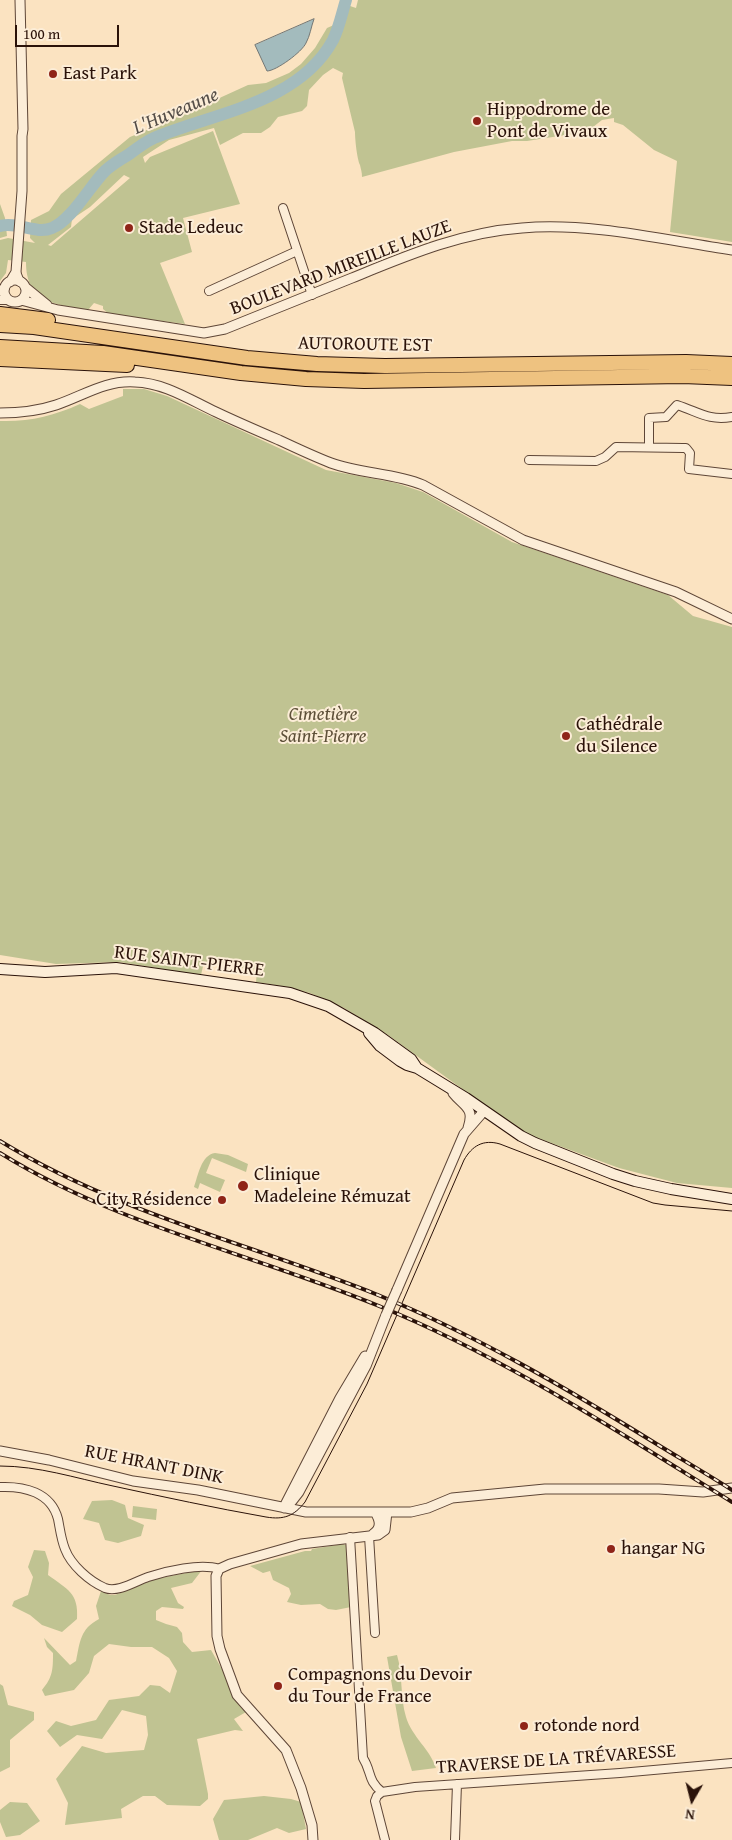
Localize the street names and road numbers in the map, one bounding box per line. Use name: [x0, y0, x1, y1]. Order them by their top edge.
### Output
street label: BOULEVARD MIREILLE LAUZE: [227, 215, 455, 321]
street label: AUTOROUTE EST: [298, 332, 432, 358]
street label: RUE SAINT-PIERRE: [113, 942, 265, 982]
street label: RUE HRANT DINK: [83, 1440, 225, 1490]
street label: TRAVERSE DE LA TRÉVARESSE: [435, 1740, 677, 1780]

